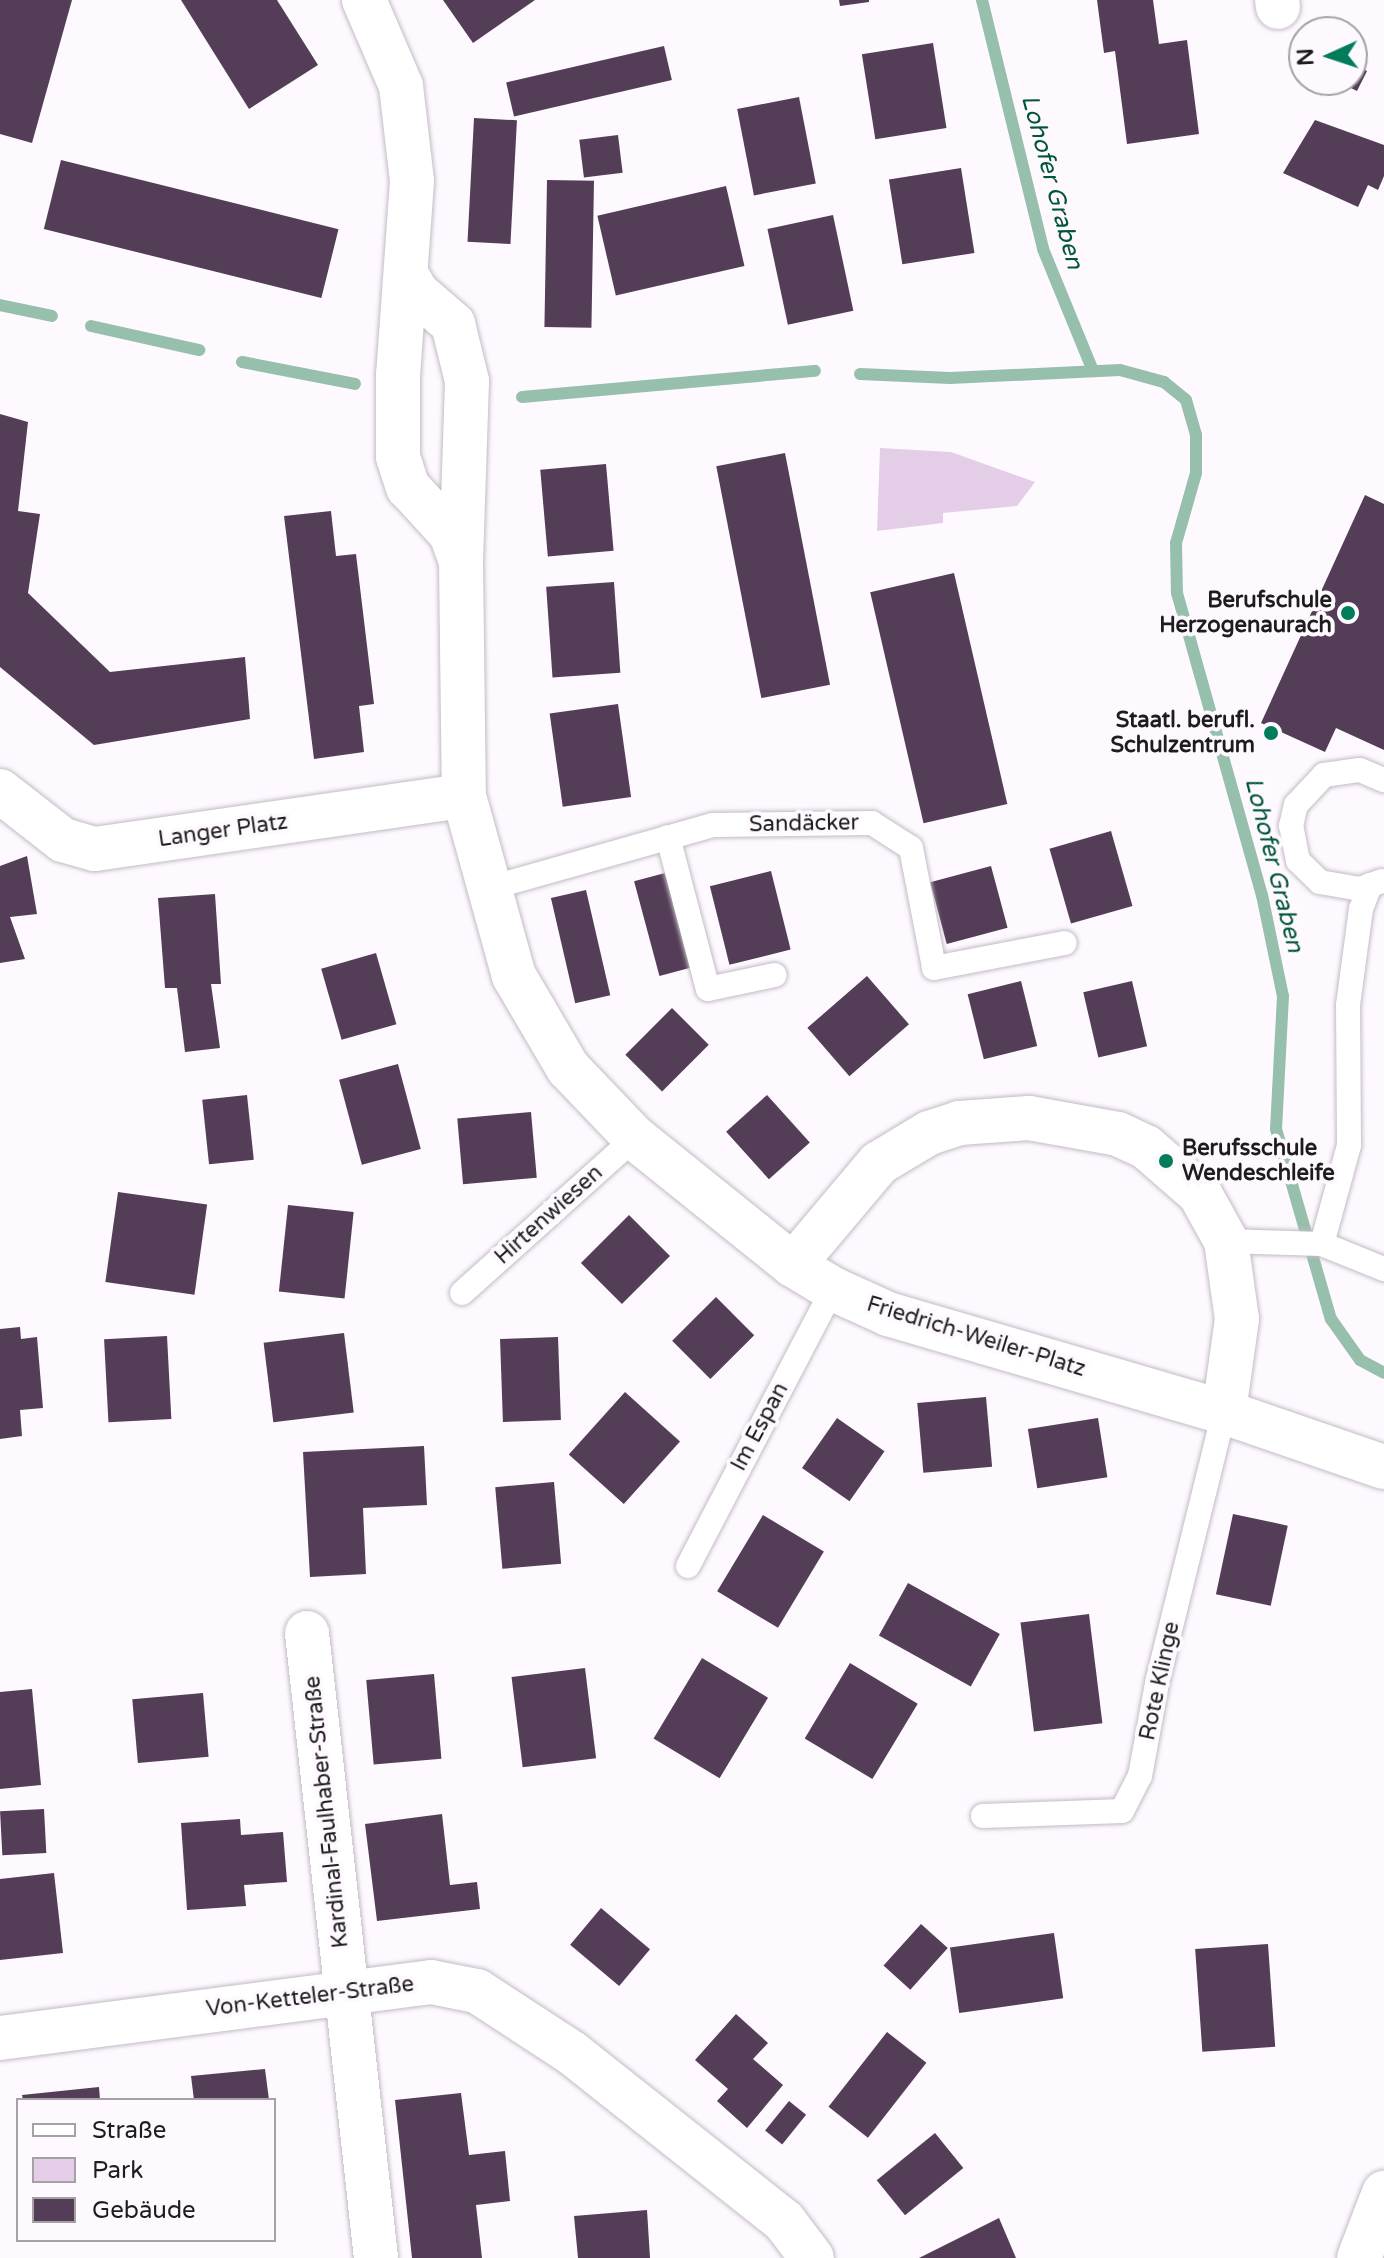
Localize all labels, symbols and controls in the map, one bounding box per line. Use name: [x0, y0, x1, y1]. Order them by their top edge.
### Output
north arrow: [1288, 16, 1368, 96]
text: N: [1293, 48, 1319, 67]
water label: Lohofer Graben: [1015, 92, 1089, 272]
place label: Berufschule Herzogenaurach: [1159, 587, 1332, 638]
marker: Berufschule Herzogenaurach: [1339, 604, 1357, 622]
place label: Staatl. berufl. Schulzentrum: [1111, 707, 1255, 758]
marker: Staatl. berufl. Schulzentrum: [1262, 724, 1280, 742]
water label: Lohofer Graben: [1238, 775, 1310, 955]
street label: Langer Platz: [157, 809, 289, 853]
street label: Sandäcker: [749, 810, 859, 838]
place label: Berufsschule Wendeschleife: [1182, 1135, 1335, 1186]
marker: Berufsschule Wendeschleife: [1157, 1152, 1175, 1170]
street label: Hirtenwiesen: [490, 1160, 608, 1270]
street label: Friedrich-Weiler-Platz: [864, 1291, 1088, 1383]
street label: Im Espan: [726, 1378, 794, 1476]
street label: Rote Klinge: [1135, 1619, 1185, 1743]
street label: Kardinal-Faulhaber-Straße: [300, 1675, 354, 1949]
street label: Von-Ketteler-Straße: [205, 1971, 415, 2023]
legend: [16, 2098, 276, 2242]
text: Straße: [92, 2116, 166, 2145]
text: Park: [92, 2156, 143, 2185]
text: Gebäude: [92, 2196, 196, 2225]

